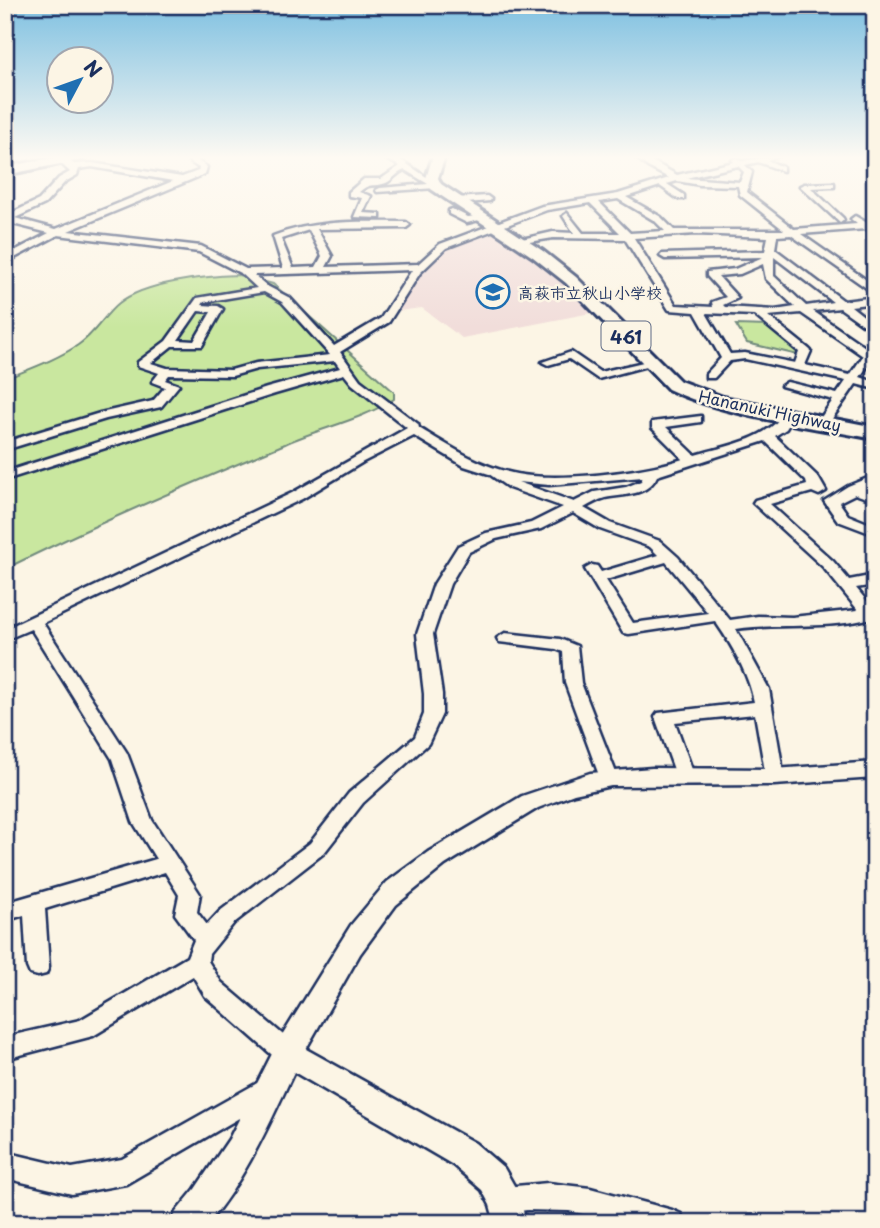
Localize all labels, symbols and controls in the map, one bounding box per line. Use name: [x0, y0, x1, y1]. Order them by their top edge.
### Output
north arrow: [46, 46, 116, 116]
text: N: [78, 53, 109, 83]
school or university icon: 高萩市立秋山小学校: [474, 273, 512, 311]
place label: 高萩市立秋山小学校: [518, 280, 662, 304]
road number: 461: [602, 322, 650, 350]
street label: Hananuki Highway: [696, 383, 844, 437]

